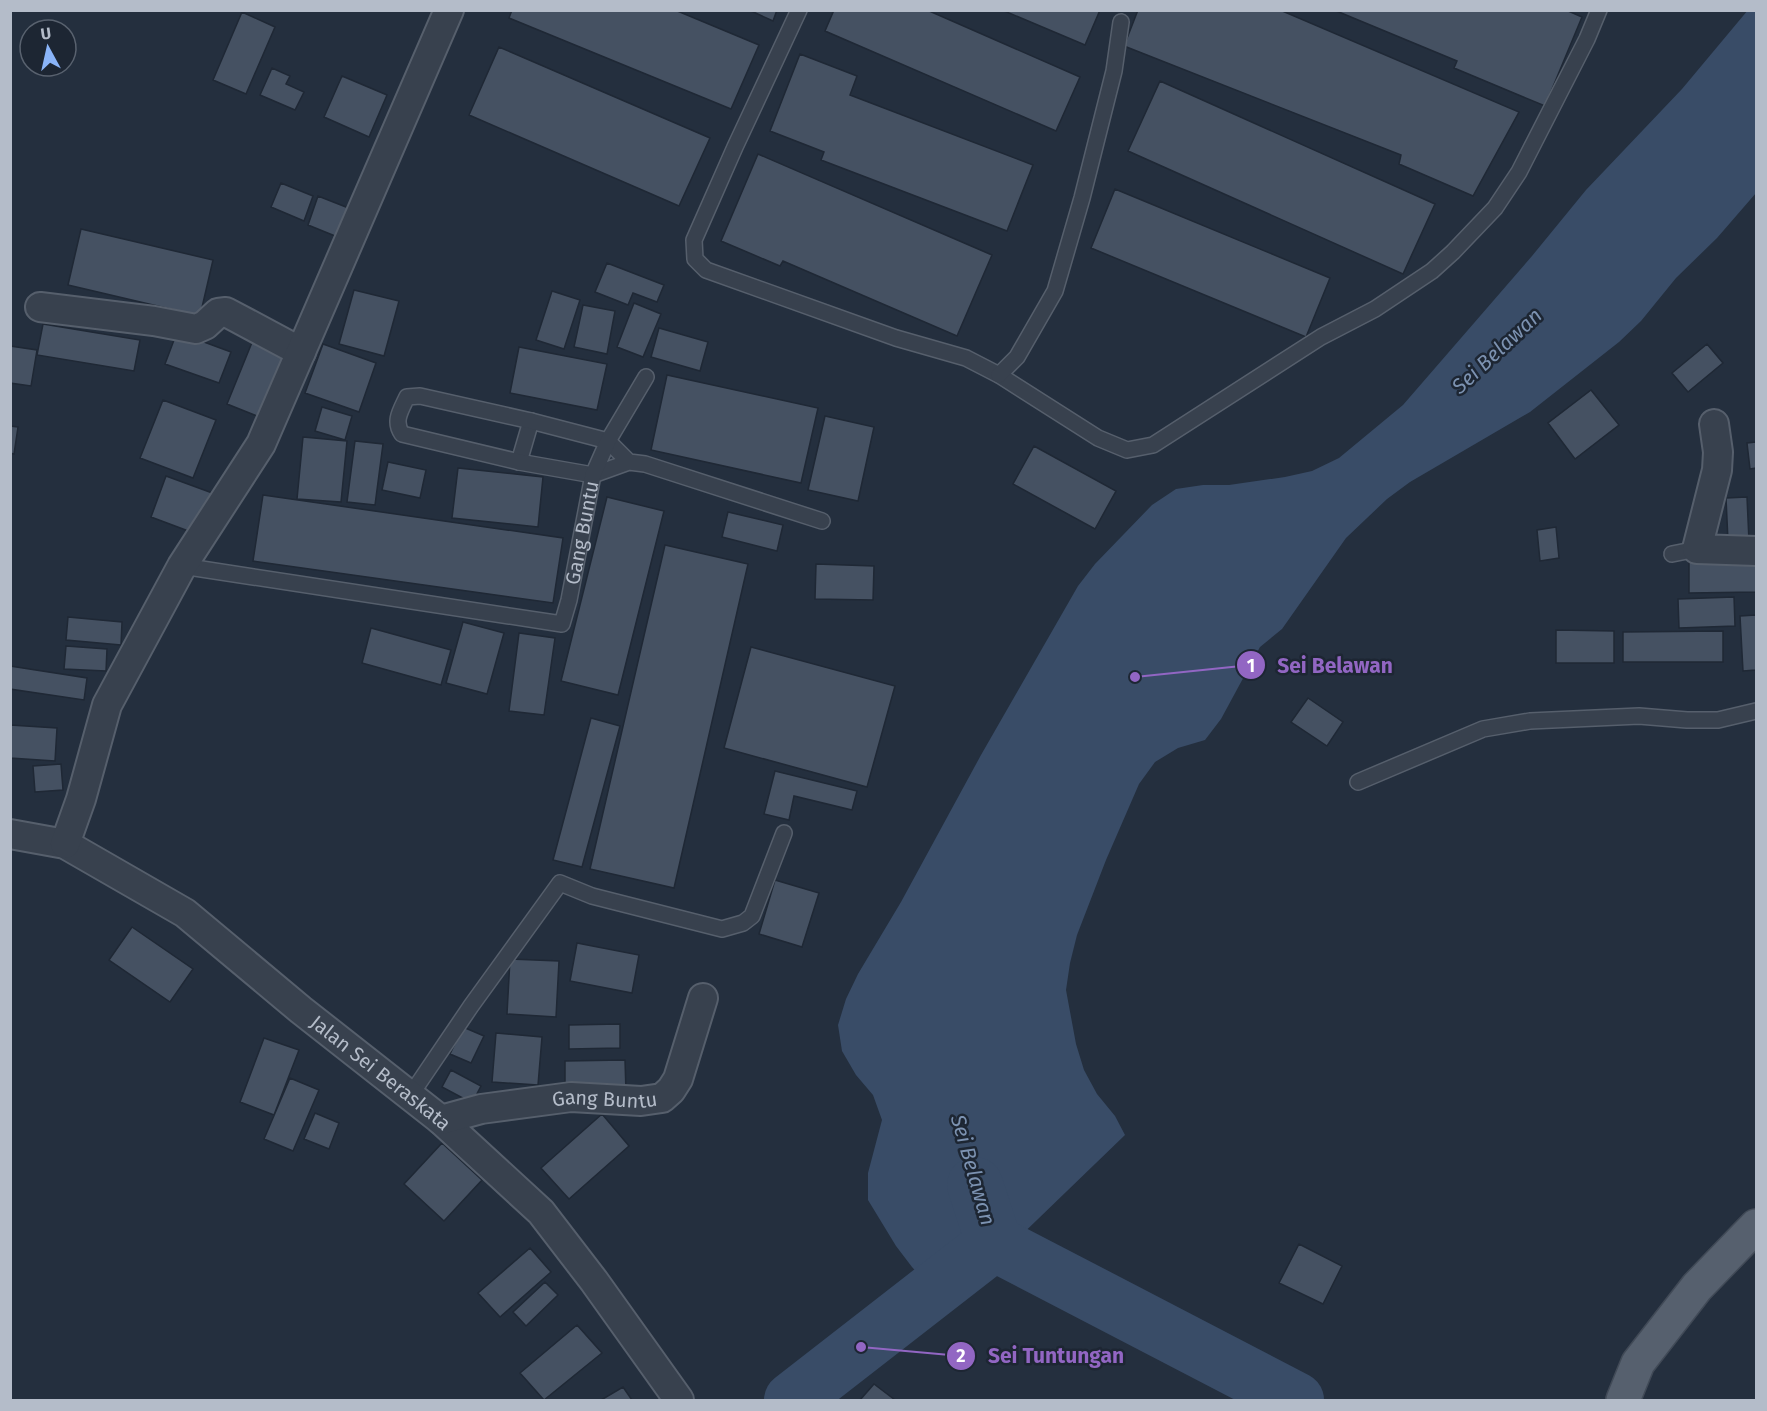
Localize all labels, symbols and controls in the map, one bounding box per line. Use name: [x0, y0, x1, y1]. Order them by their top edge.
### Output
north arrow: [18, 18, 78, 78]
text: U: [39, 24, 52, 44]
water label: Sei Belawan: [1446, 303, 1548, 400]
street label: Gang Buntu: [560, 479, 604, 587]
callout: Sei Belawan: [1236, 646, 1405, 685]
text: Sei Belawan: [1277, 653, 1393, 679]
text: 1: [1247, 655, 1255, 677]
street label: Jalan Sei Beraskata: [306, 1010, 456, 1135]
street label: Gang Buntu: [551, 1085, 659, 1113]
water label: Sei Belawan: [945, 1111, 1001, 1228]
callout: Sei Tuntungan: [946, 1337, 1136, 1376]
text: Sei Tuntungan: [988, 1343, 1124, 1369]
text: 2: [956, 1345, 966, 1367]

